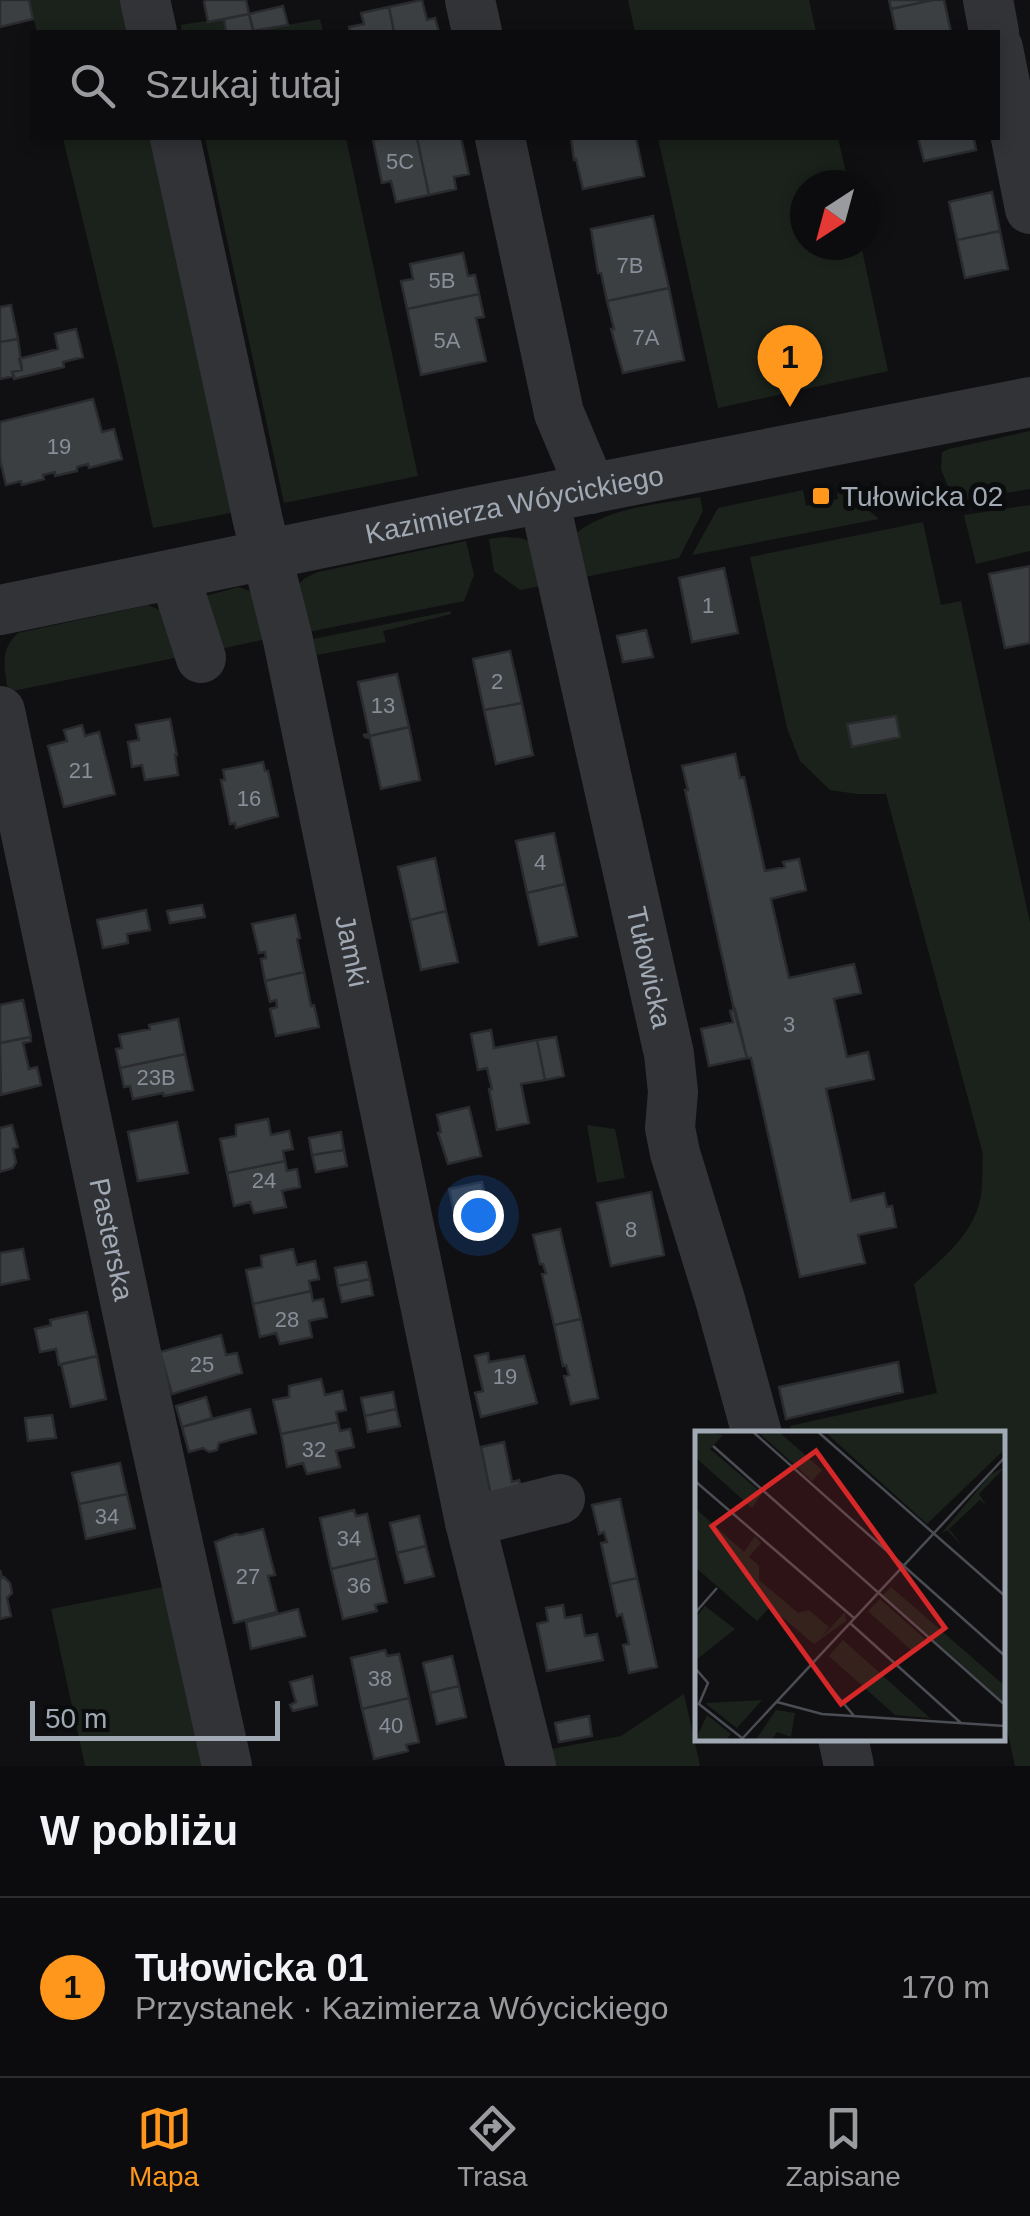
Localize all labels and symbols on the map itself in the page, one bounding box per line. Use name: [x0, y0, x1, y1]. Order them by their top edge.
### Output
house number: 5C: [386, 149, 414, 174]
north arrow: [790, 170, 880, 260]
house number: 7B: [617, 253, 643, 278]
house number: 5B: [429, 268, 455, 293]
pin: 1: [758, 324, 822, 407]
house number: 7A: [633, 325, 660, 350]
house number: 5A: [434, 328, 461, 353]
house number: 19: [47, 434, 71, 459]
street label: Kazimierza Wóycickiego: [362, 460, 666, 550]
place label: Tułowicka 02: [841, 481, 1003, 512]
marker: Tułowicka 02: [810, 485, 832, 507]
house number: 1: [702, 593, 714, 618]
house number: 2: [491, 669, 503, 694]
house number: 13: [371, 693, 395, 718]
house number: 21: [69, 758, 93, 783]
house number: 16: [237, 786, 261, 811]
house number: 4: [534, 850, 546, 875]
street label: Tułowicka: [620, 904, 678, 1031]
street label: Jamki: [329, 912, 374, 990]
house number: 3: [783, 1012, 795, 1037]
house number: 23B: [136, 1065, 176, 1090]
house number: 24: [252, 1168, 276, 1193]
street label: Pasterska: [83, 1175, 140, 1304]
your location: [453, 1190, 504, 1241]
house number: 8: [625, 1217, 637, 1242]
house number: 28: [275, 1307, 299, 1332]
house number: 25: [190, 1352, 214, 1377]
house number: 19: [493, 1364, 517, 1389]
inset map: [695, 1431, 1005, 1741]
house number: 32: [302, 1437, 326, 1462]
house number: 34: [95, 1504, 119, 1529]
house number: 34: [337, 1526, 361, 1551]
house number: 27: [236, 1564, 260, 1589]
house number: 36: [347, 1573, 371, 1598]
house number: 38: [368, 1666, 392, 1691]
scale bar: [30, 1696, 280, 1740]
house number: 40: [379, 1713, 403, 1738]

